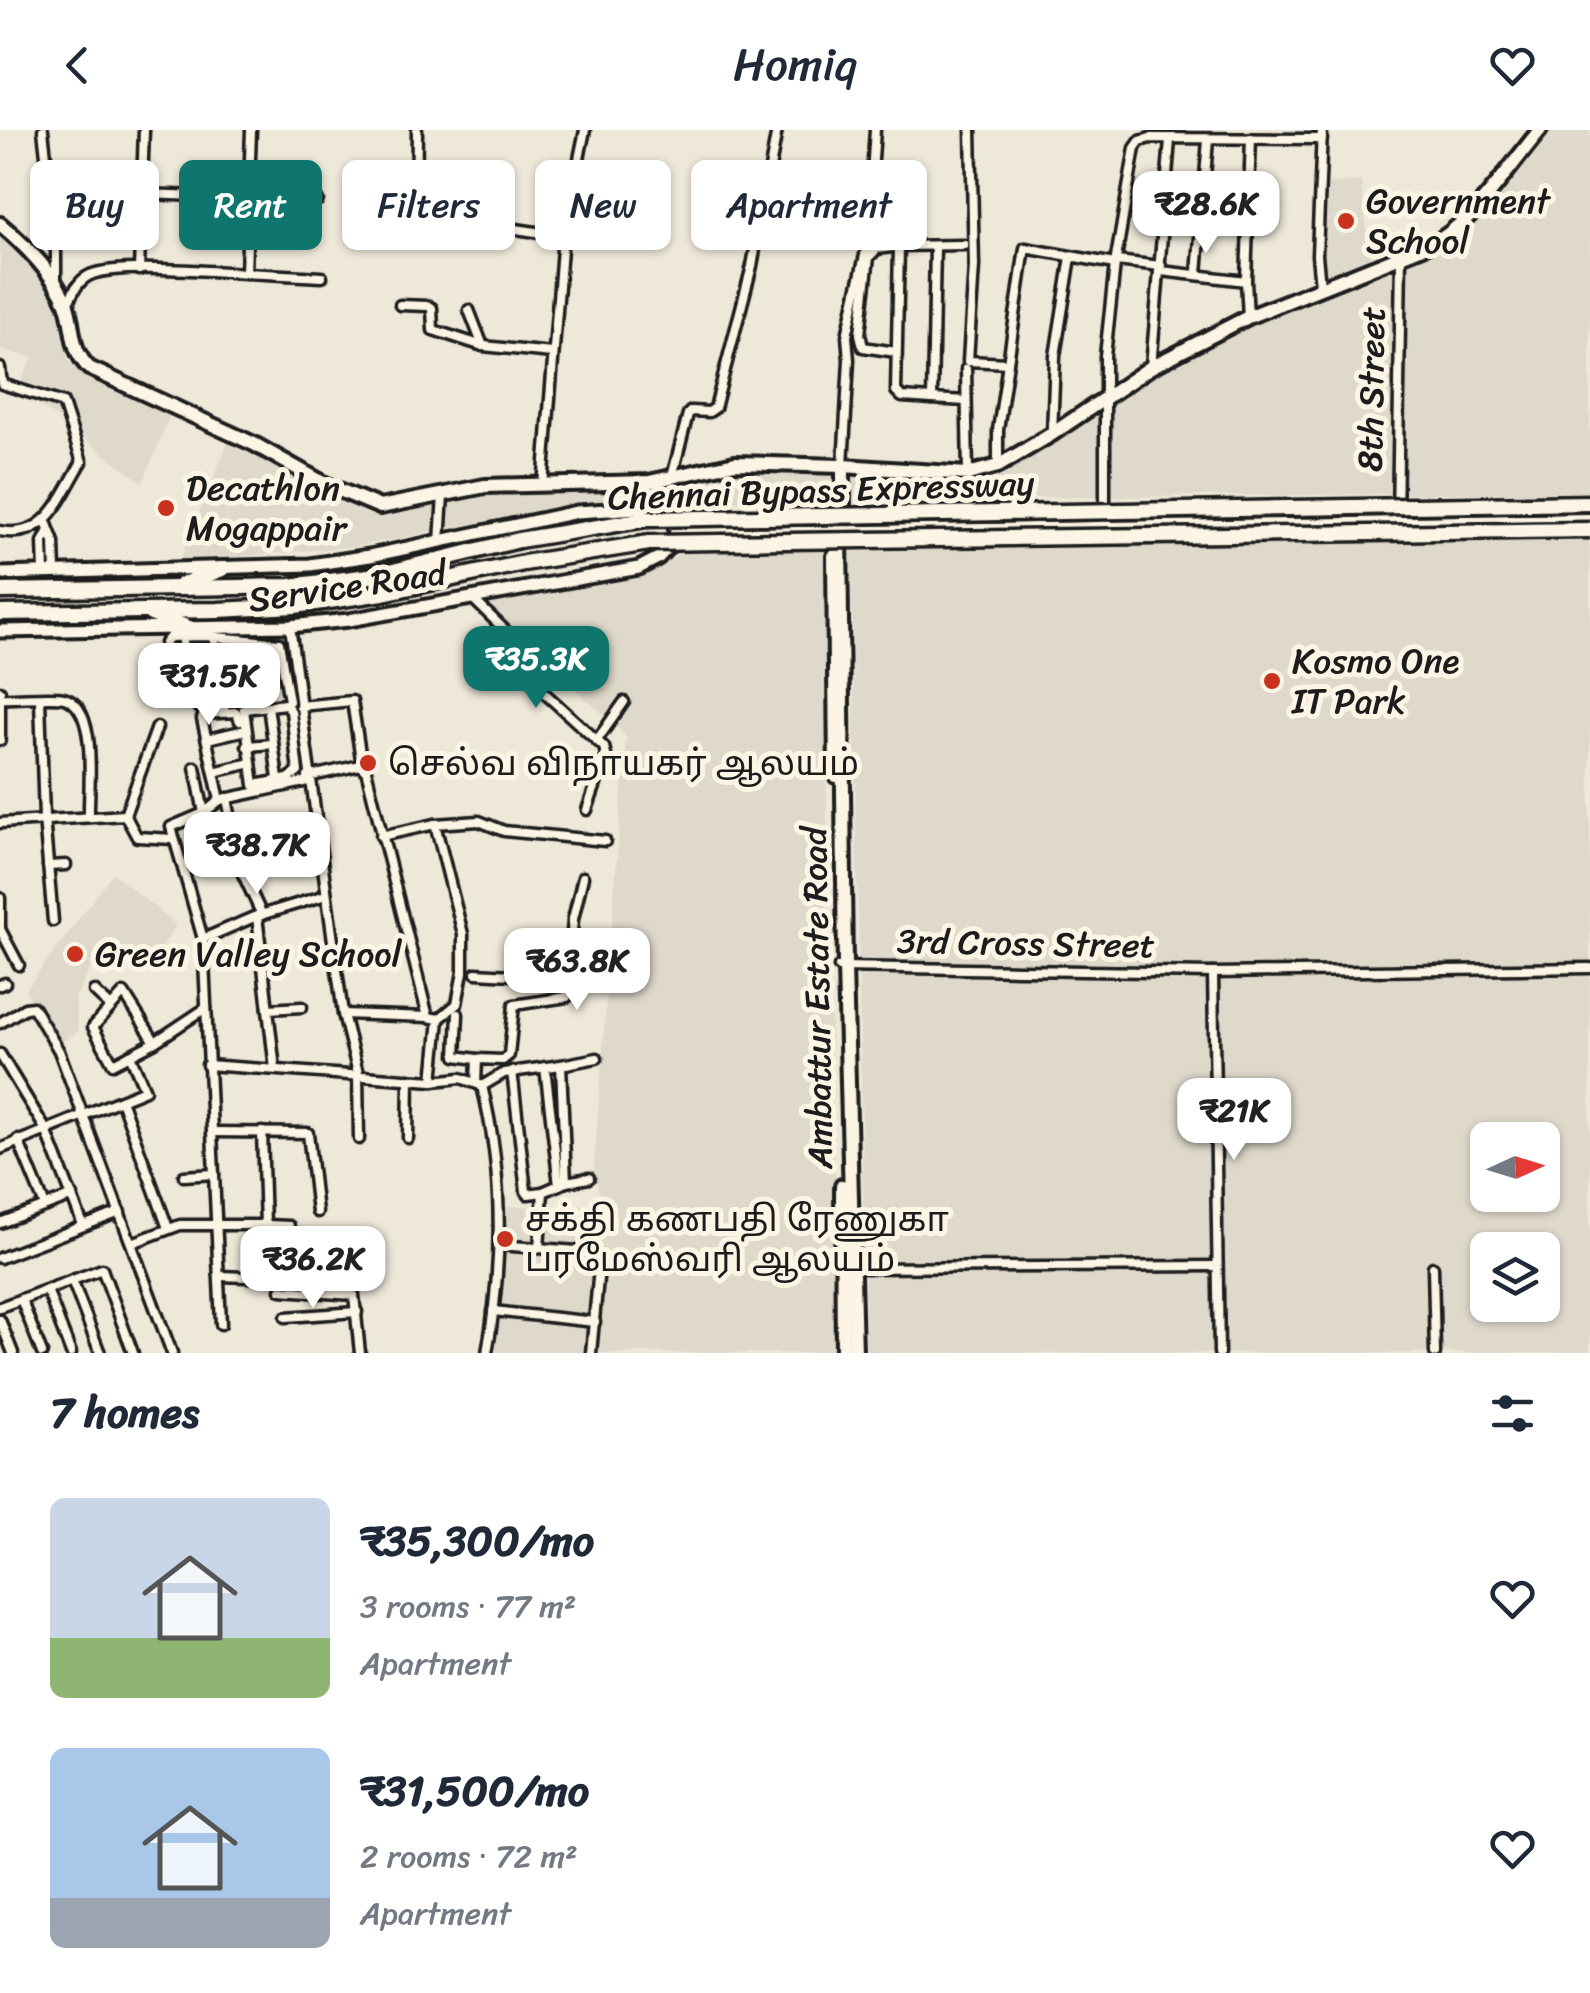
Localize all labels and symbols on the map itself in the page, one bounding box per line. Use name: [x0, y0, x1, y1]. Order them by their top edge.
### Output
place label: Government School: [1366, 170, 1552, 272]
pin: ₹28.6K: [1125, 171, 1287, 256]
marker: Government School: [1335, 210, 1357, 232]
street label: 8th Street: [1339, 306, 1403, 472]
street label: Chennai Bypass Expressway: [607, 452, 1036, 528]
place label: Decathlon Mogappair: [186, 457, 349, 559]
marker: Decathlon Mogappair: [155, 497, 177, 519]
street label: Service Road: [244, 541, 452, 631]
pin: ₹35.3K: [455, 626, 617, 711]
place label: Kosmo One IT Park: [1291, 630, 1460, 732]
pin: ₹31.5K: [128, 643, 290, 728]
marker: Kosmo One IT Park: [1261, 670, 1283, 692]
place label: செல்வ விநாயகர் ஆலயம்: [388, 732, 859, 794]
marker: செல்வ விநாயகர் ஆலயம்: [357, 752, 379, 774]
pin: ₹38.7K: [176, 812, 338, 897]
street label: Ambattur Estate Road: [783, 824, 851, 1170]
street label: 3rd Cross Street: [896, 910, 1156, 976]
place label: Green Valley School: [95, 923, 403, 985]
pin: ₹63.8K: [496, 928, 658, 1013]
marker: Green Valley School: [64, 943, 86, 965]
pin: ₹21K: [1175, 1078, 1293, 1163]
north arrow: [1470, 1122, 1560, 1212]
place label: சக்தி கணபதி ரேணுகா பரமேஸ்வரி ஆலயம்: [525, 1188, 949, 1290]
pin: ₹36.2K: [232, 1226, 394, 1311]
marker: சக்தி கணபதி ரேணுகா பரமேஸ்வரி ஆலயம்: [494, 1228, 516, 1250]

